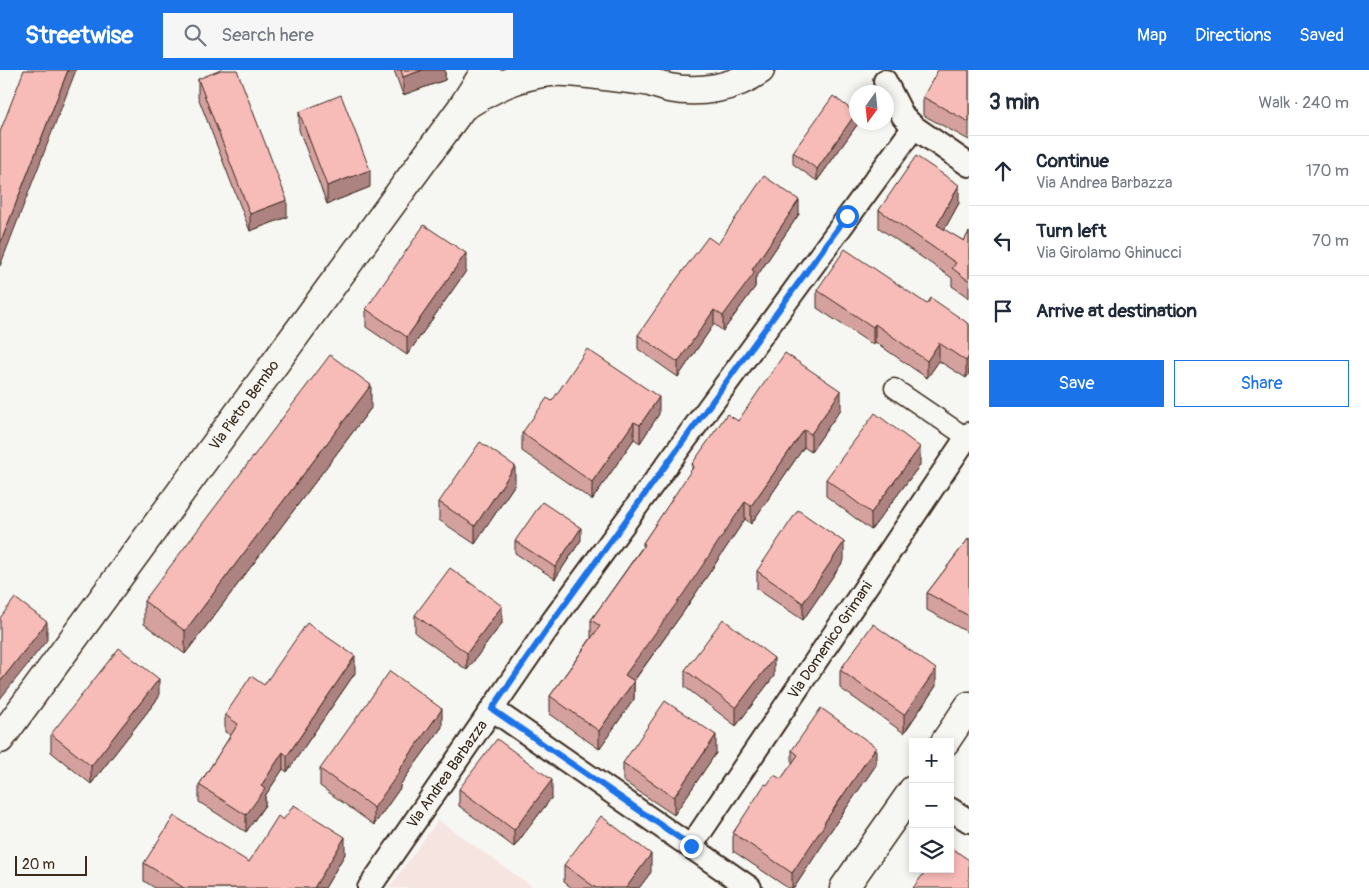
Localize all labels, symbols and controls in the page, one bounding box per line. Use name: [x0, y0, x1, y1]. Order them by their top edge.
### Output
search box: [163, 13, 513, 58]
text: Streetwise: [25, 21, 133, 50]
icon: search: [181, 21, 209, 49]
text: Search here: [221, 23, 314, 47]
text: Map: [1137, 24, 1167, 47]
text: Directions: [1195, 24, 1271, 47]
text: Saved: [1299, 24, 1344, 47]
north arrow: [849, 85, 894, 130]
text: 3 min: [989, 89, 1039, 116]
text: Walk · 240 m: [1258, 93, 1349, 113]
text: Continue: [1036, 149, 1109, 173]
icon: ahead: [989, 157, 1017, 185]
text: 170 m: [1306, 161, 1349, 181]
text: Via Andrea Barbazza: [1036, 173, 1172, 193]
route start: [836, 205, 859, 228]
text: Turn left: [1036, 219, 1106, 243]
icon: left: [989, 227, 1017, 255]
text: 70 m: [1312, 231, 1349, 251]
text: Via Girolamo Ghinucci: [1036, 243, 1181, 263]
icon: arrive: [989, 297, 1017, 325]
text: Arrive at destination: [1036, 299, 1197, 323]
street label: Via Pietro Bembo: [205, 356, 284, 454]
button: Save: [989, 360, 1164, 407]
button: Share: [1174, 360, 1349, 407]
street label: Via Domenico Grimani: [784, 577, 877, 703]
street label: Via Andrea Barbazza: [403, 716, 492, 832]
map controls: [909, 738, 954, 873]
button: +: [909, 738, 954, 783]
button: −: [909, 783, 954, 828]
button: layers: [909, 828, 954, 873]
route end: [680, 835, 703, 858]
scale bar: [15, 853, 88, 876]
text: 20 m: [22, 856, 55, 873]

